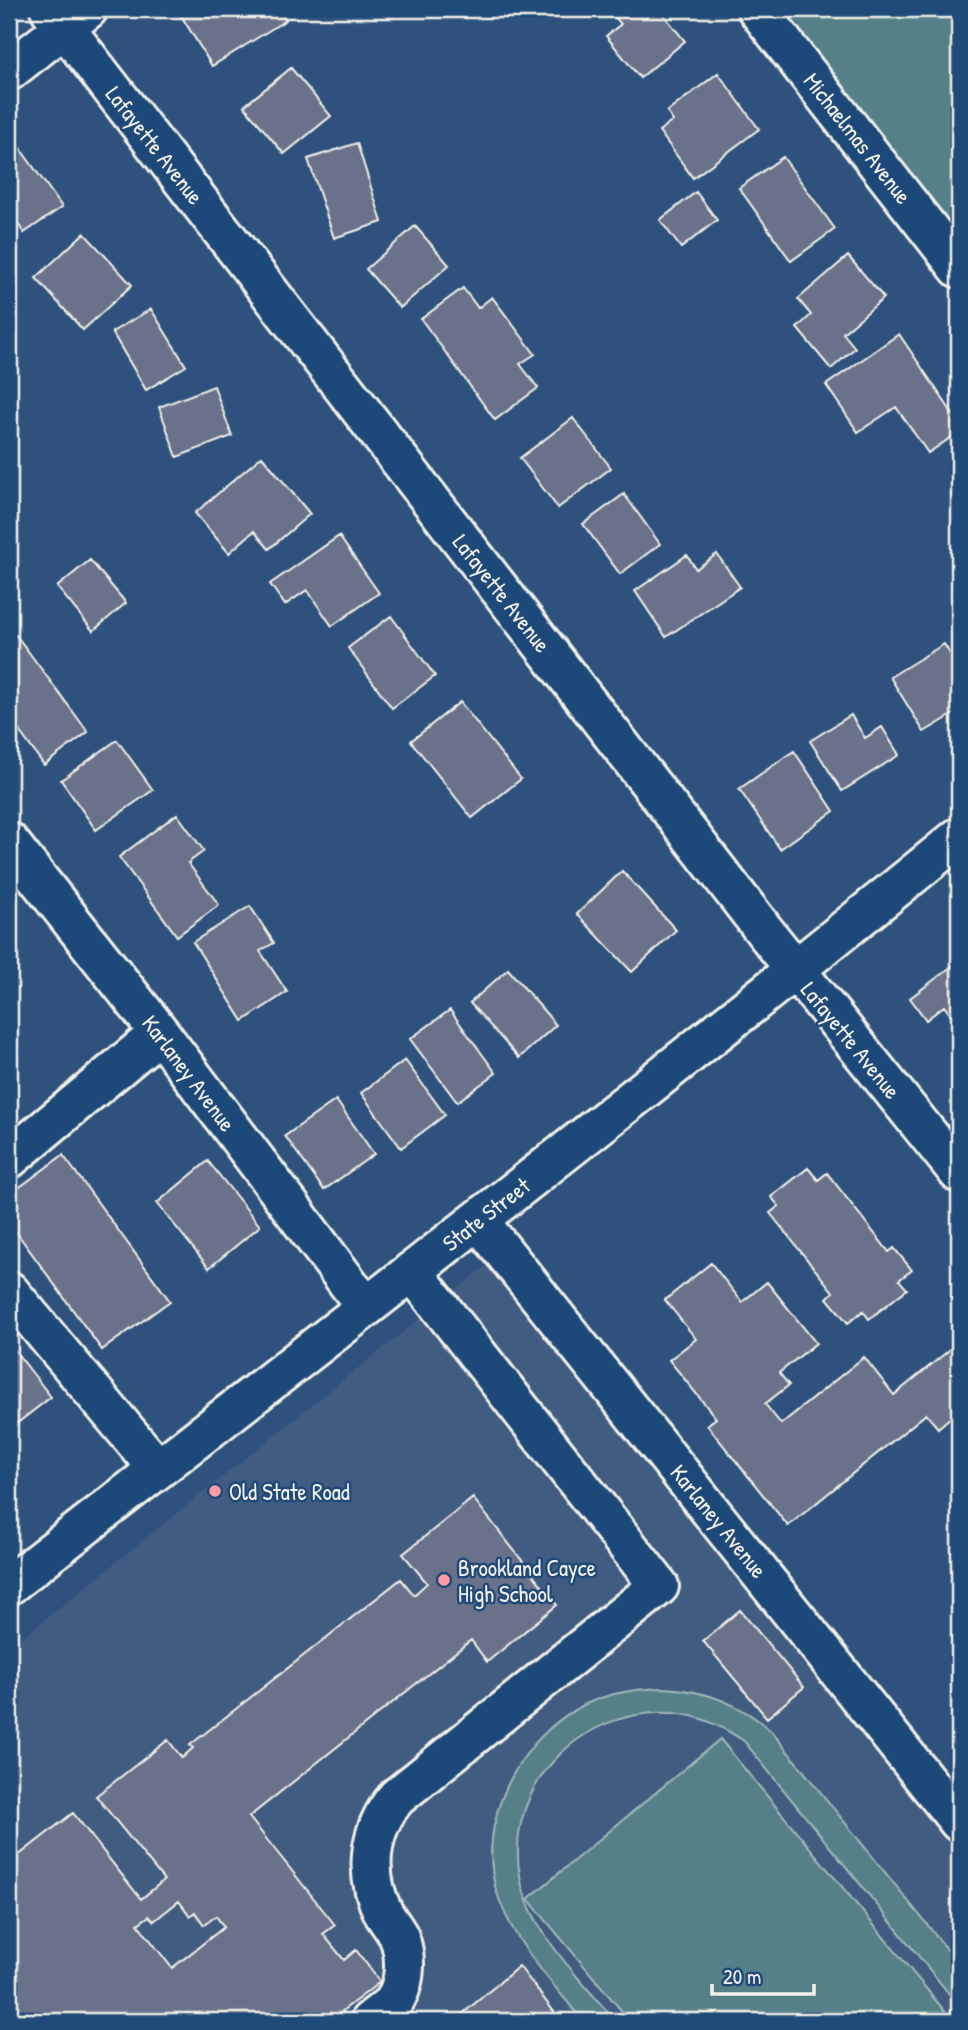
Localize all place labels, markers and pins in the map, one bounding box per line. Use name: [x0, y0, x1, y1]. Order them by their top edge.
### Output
place label: Old State Road: [229, 1476, 350, 1507]
marker: Old State Road: [207, 1483, 223, 1499]
place label: Brookland Cayce High School: [458, 1552, 596, 1609]
marker: Brookland Cayce High School: [436, 1572, 452, 1588]

